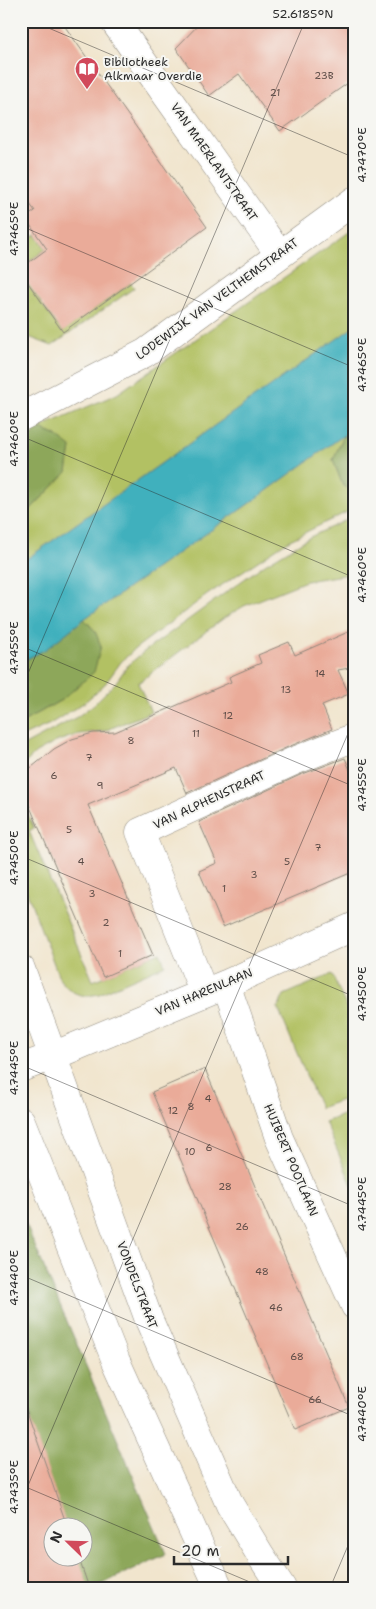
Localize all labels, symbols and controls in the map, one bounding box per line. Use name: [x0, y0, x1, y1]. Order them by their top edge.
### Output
text: 52.6185°N: [273, 6, 333, 22]
place label: Bibliotheek Alkmaar Overdie: [104, 54, 202, 84]
library icon: Bibliotheek Alkmaar Overdie: [74, 56, 100, 90]
house number: 23B: [314, 69, 334, 82]
house number: 21: [270, 86, 280, 99]
street label: VAN MAERLANTSTRAAT: [167, 100, 261, 225]
text: 4.7470°E: [354, 127, 370, 183]
text: 4.7465°E: [6, 202, 22, 256]
street label: LODEWIJK VAN VELTHEMSTRAAT: [132, 234, 302, 363]
text: 4.7465°E: [354, 338, 370, 392]
text: 4.7460°E: [6, 411, 22, 467]
text: 4.7460°E: [354, 547, 370, 603]
text: 4.7455°E: [6, 621, 22, 675]
house number: 14: [315, 667, 325, 680]
house number: 13: [281, 683, 291, 696]
house number: 12: [223, 709, 233, 722]
house number: 11: [192, 727, 200, 740]
house number: 8: [128, 734, 135, 747]
house number: 7: [86, 751, 93, 764]
text: 4.7455°E: [354, 758, 370, 812]
street label: VAN ALPHENSTRAAT: [150, 767, 268, 833]
house number: 6: [51, 769, 58, 782]
house number: 9: [97, 779, 104, 792]
house number: 5: [66, 823, 72, 836]
text: 4.7450°E: [6, 831, 22, 885]
house number: 7: [315, 841, 322, 854]
house number: 4: [78, 855, 85, 868]
house number: 5: [284, 855, 290, 868]
house number: 3: [251, 868, 258, 881]
house number: 1: [222, 882, 226, 895]
house number: 3: [89, 887, 96, 900]
house number: 2: [103, 916, 110, 929]
house number: 1: [118, 947, 122, 960]
street label: VAN HARENLAAN: [153, 964, 255, 1020]
text: 4.7450°E: [354, 967, 370, 1021]
text: 4.7445°E: [6, 1041, 22, 1095]
house number: 4: [205, 1092, 212, 1105]
house number: 8: [188, 1100, 195, 1113]
street label: HUIBERT POOTLAAN: [260, 1101, 322, 1219]
house number: 12: [168, 1104, 178, 1117]
house number: 6: [206, 1141, 213, 1154]
house number: 10: [185, 1145, 195, 1158]
text: 4.7445°E: [354, 1177, 370, 1231]
house number: 28: [218, 1180, 232, 1193]
house number: 26: [235, 1220, 249, 1233]
street label: VONDELSTRAAT: [113, 1239, 161, 1332]
text: 4.7440°E: [6, 1250, 22, 1306]
house number: 48: [255, 1265, 269, 1278]
house number: 46: [269, 1301, 283, 1314]
house number: 68: [290, 1350, 304, 1363]
text: 4.7440°E: [354, 1386, 370, 1442]
house number: 66: [308, 1393, 322, 1406]
text: 4.7435°E: [6, 1460, 22, 1514]
north arrow: [42, 1516, 92, 1566]
text: N: [46, 1528, 66, 1546]
scale bar: [174, 1534, 287, 1566]
text: 20 m: [181, 1541, 220, 1561]

